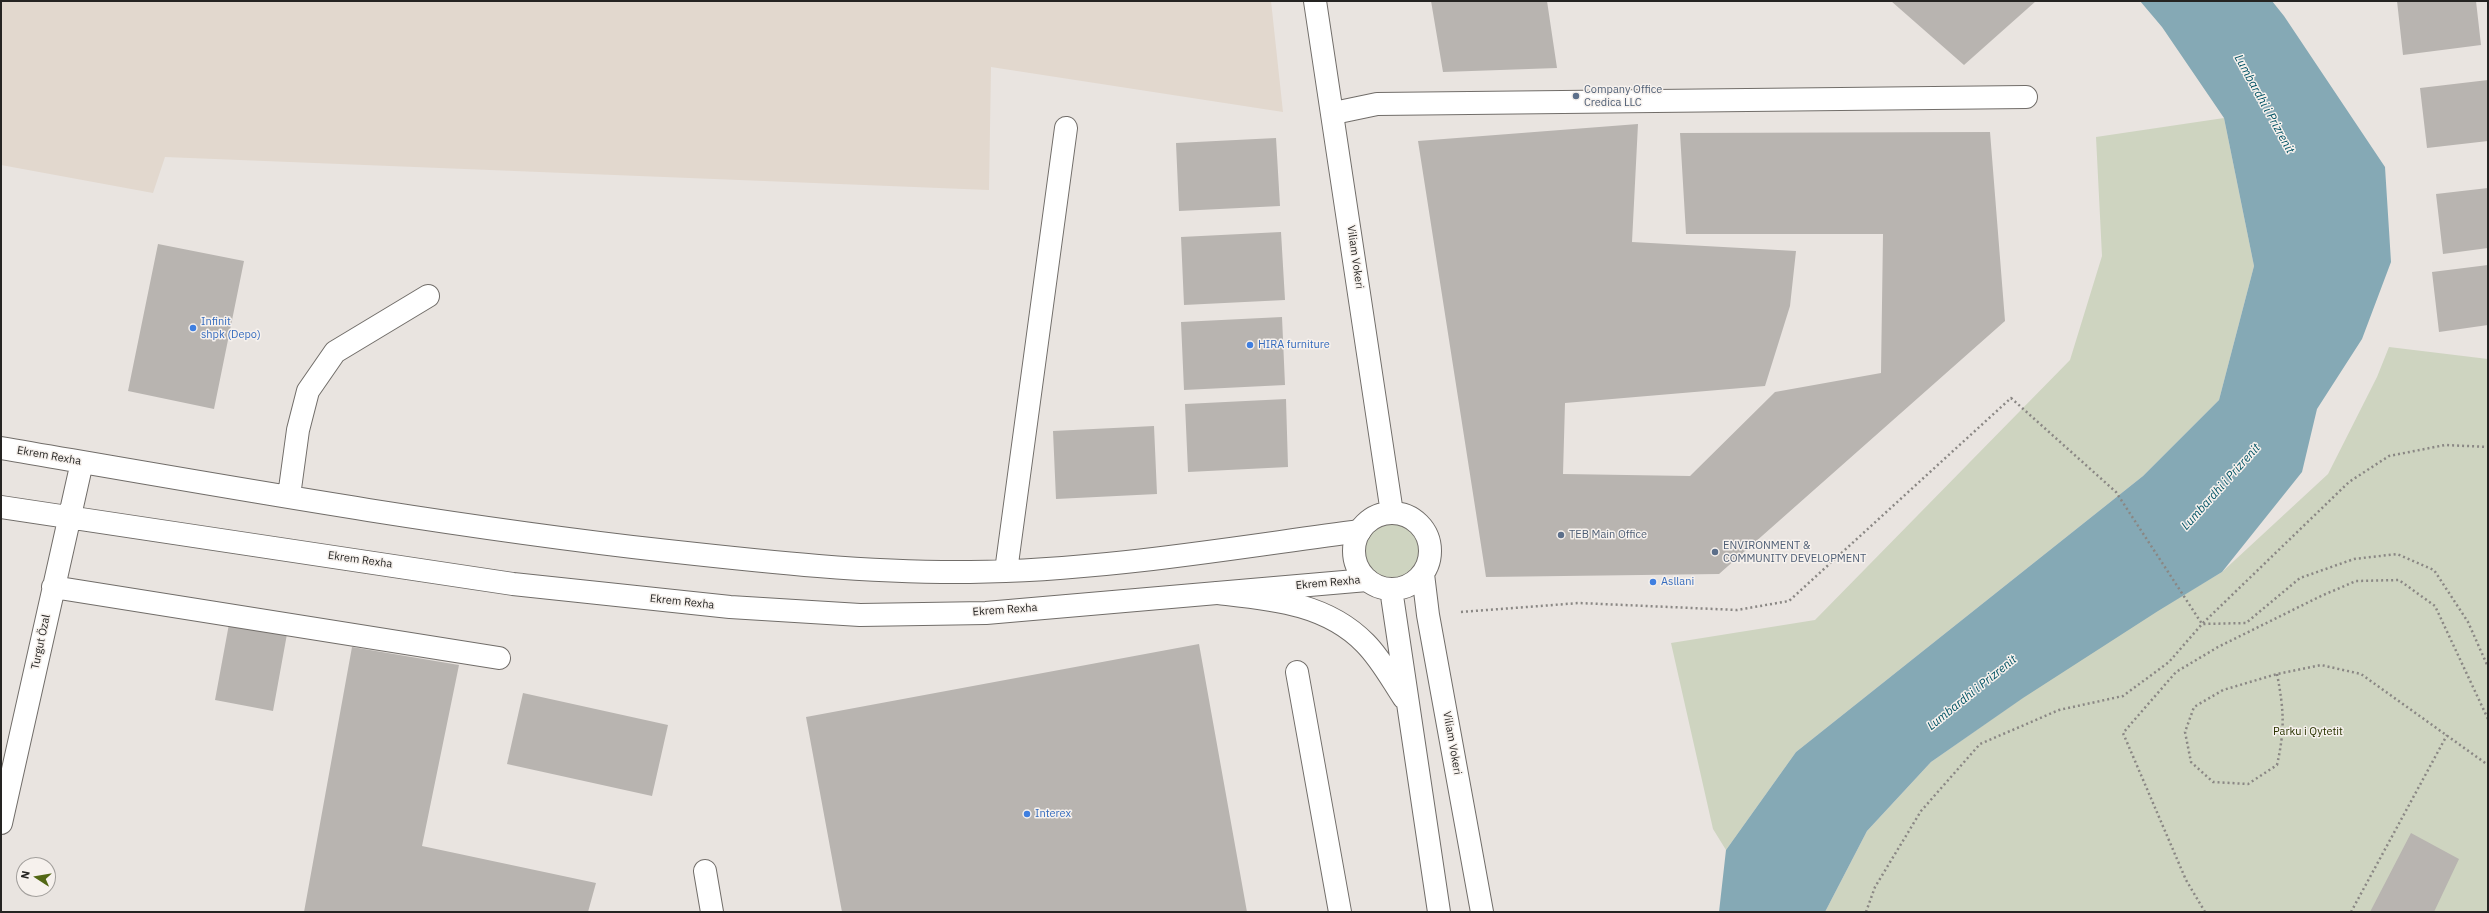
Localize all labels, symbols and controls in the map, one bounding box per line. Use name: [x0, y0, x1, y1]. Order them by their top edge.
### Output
water label: Lumbardhi i Prizrenit: [2231, 52, 2297, 156]
place label: Company Office Credica LLC: [1584, 83, 1662, 109]
marker: Company Office Credica LLC: [1571, 91, 1581, 101]
street label: Viliam Vokeri: [1344, 224, 1366, 290]
place label: Infinit shpk (Depo): [201, 315, 261, 341]
marker: Infinit shpk (Depo): [188, 323, 198, 333]
place label: HIRA furniture: [1258, 338, 1330, 352]
marker: HIRA furniture: [1245, 340, 1255, 350]
water label: Lumbardhi i Prizrenit: [2179, 441, 2263, 533]
street label: Ekrem Rexha: [16, 444, 82, 468]
place label: TEB Main Office: [1569, 528, 1647, 542]
marker: TEB Main Office: [1556, 530, 1566, 540]
place label: ENVIRONMENT & COMMUNITY DEVELOPMENT: [1723, 539, 1866, 565]
marker: ENVIRONMENT & COMMUNITY DEVELOPMENT: [1710, 547, 1720, 557]
street label: Ekrem Rexha: [327, 549, 393, 571]
street label: Ekrem Rexha: [1295, 574, 1361, 592]
place label: Asllani: [1661, 575, 1694, 589]
marker: Asllani: [1648, 577, 1658, 587]
street label: Ekrem Rexha: [649, 592, 715, 612]
street label: Ekrem Rexha: [972, 601, 1038, 619]
street label: Turgut Özal: [29, 613, 53, 671]
water label: Lumbardhi i Prizrenit: [1924, 653, 2020, 733]
street label: Viliam Vokeri: [1440, 710, 1464, 776]
park label: Parku i Qytetit: [2273, 725, 2343, 739]
place label: Interex: [1035, 807, 1071, 821]
marker: Interex: [1022, 809, 1032, 819]
north arrow: [16, 857, 56, 897]
text: N: [18, 869, 33, 880]

